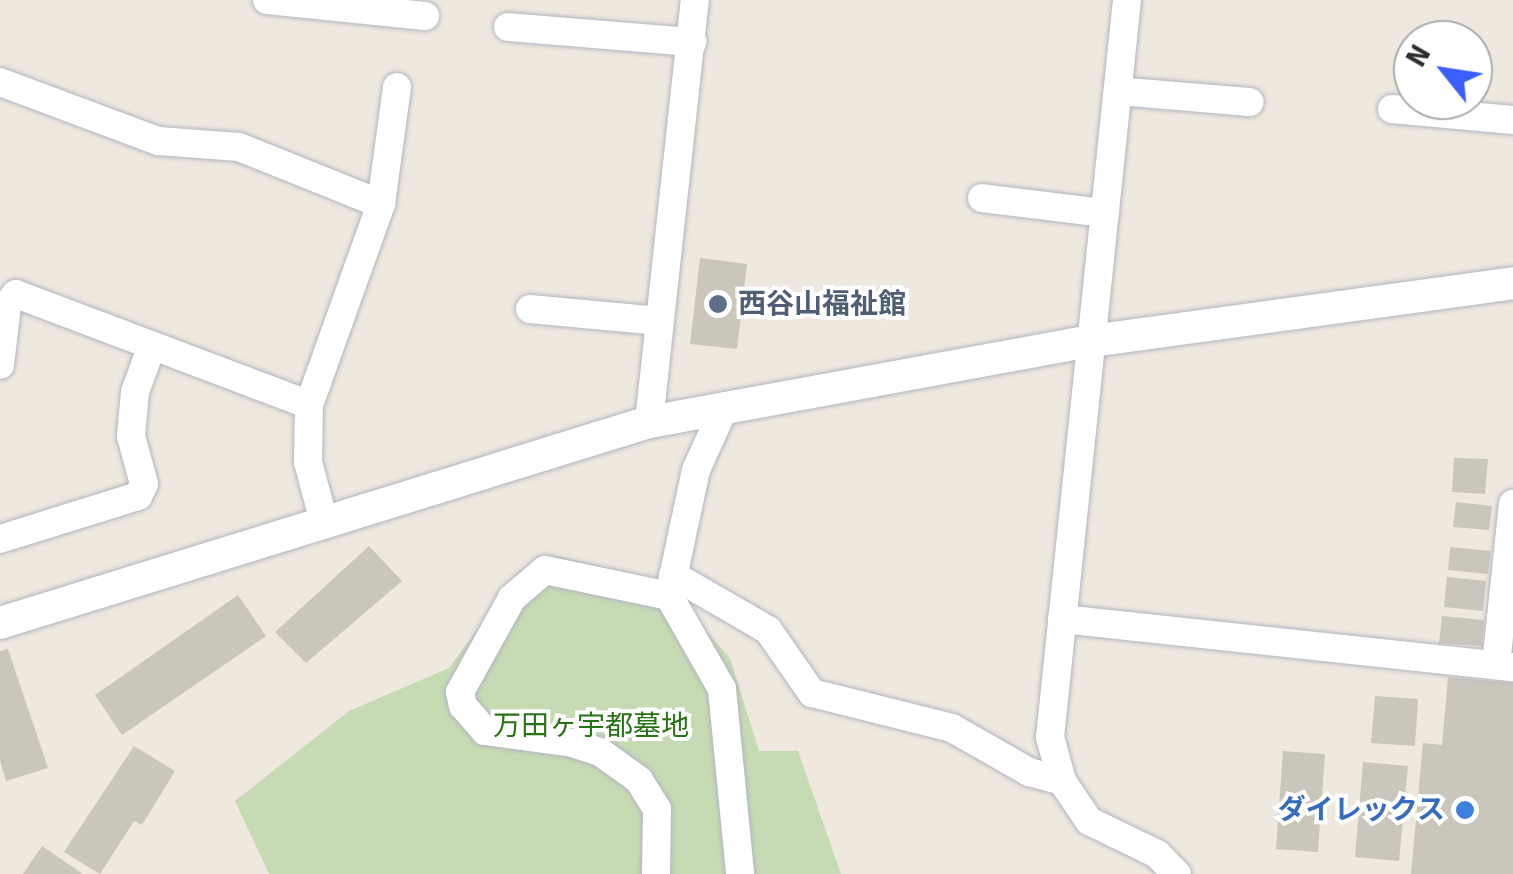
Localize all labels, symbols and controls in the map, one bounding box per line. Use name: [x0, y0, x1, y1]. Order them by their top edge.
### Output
north arrow: [1393, 20, 1493, 120]
text: N: [1399, 39, 1438, 73]
place label: 西谷山福祉館: [738, 287, 906, 321]
marker: 西谷山福祉館: [707, 293, 729, 315]
park label: 万田ヶ宇都墓地: [493, 709, 689, 743]
place label: ダイレックス: [1277, 793, 1445, 827]
marker: ダイレックス: [1454, 799, 1476, 821]

